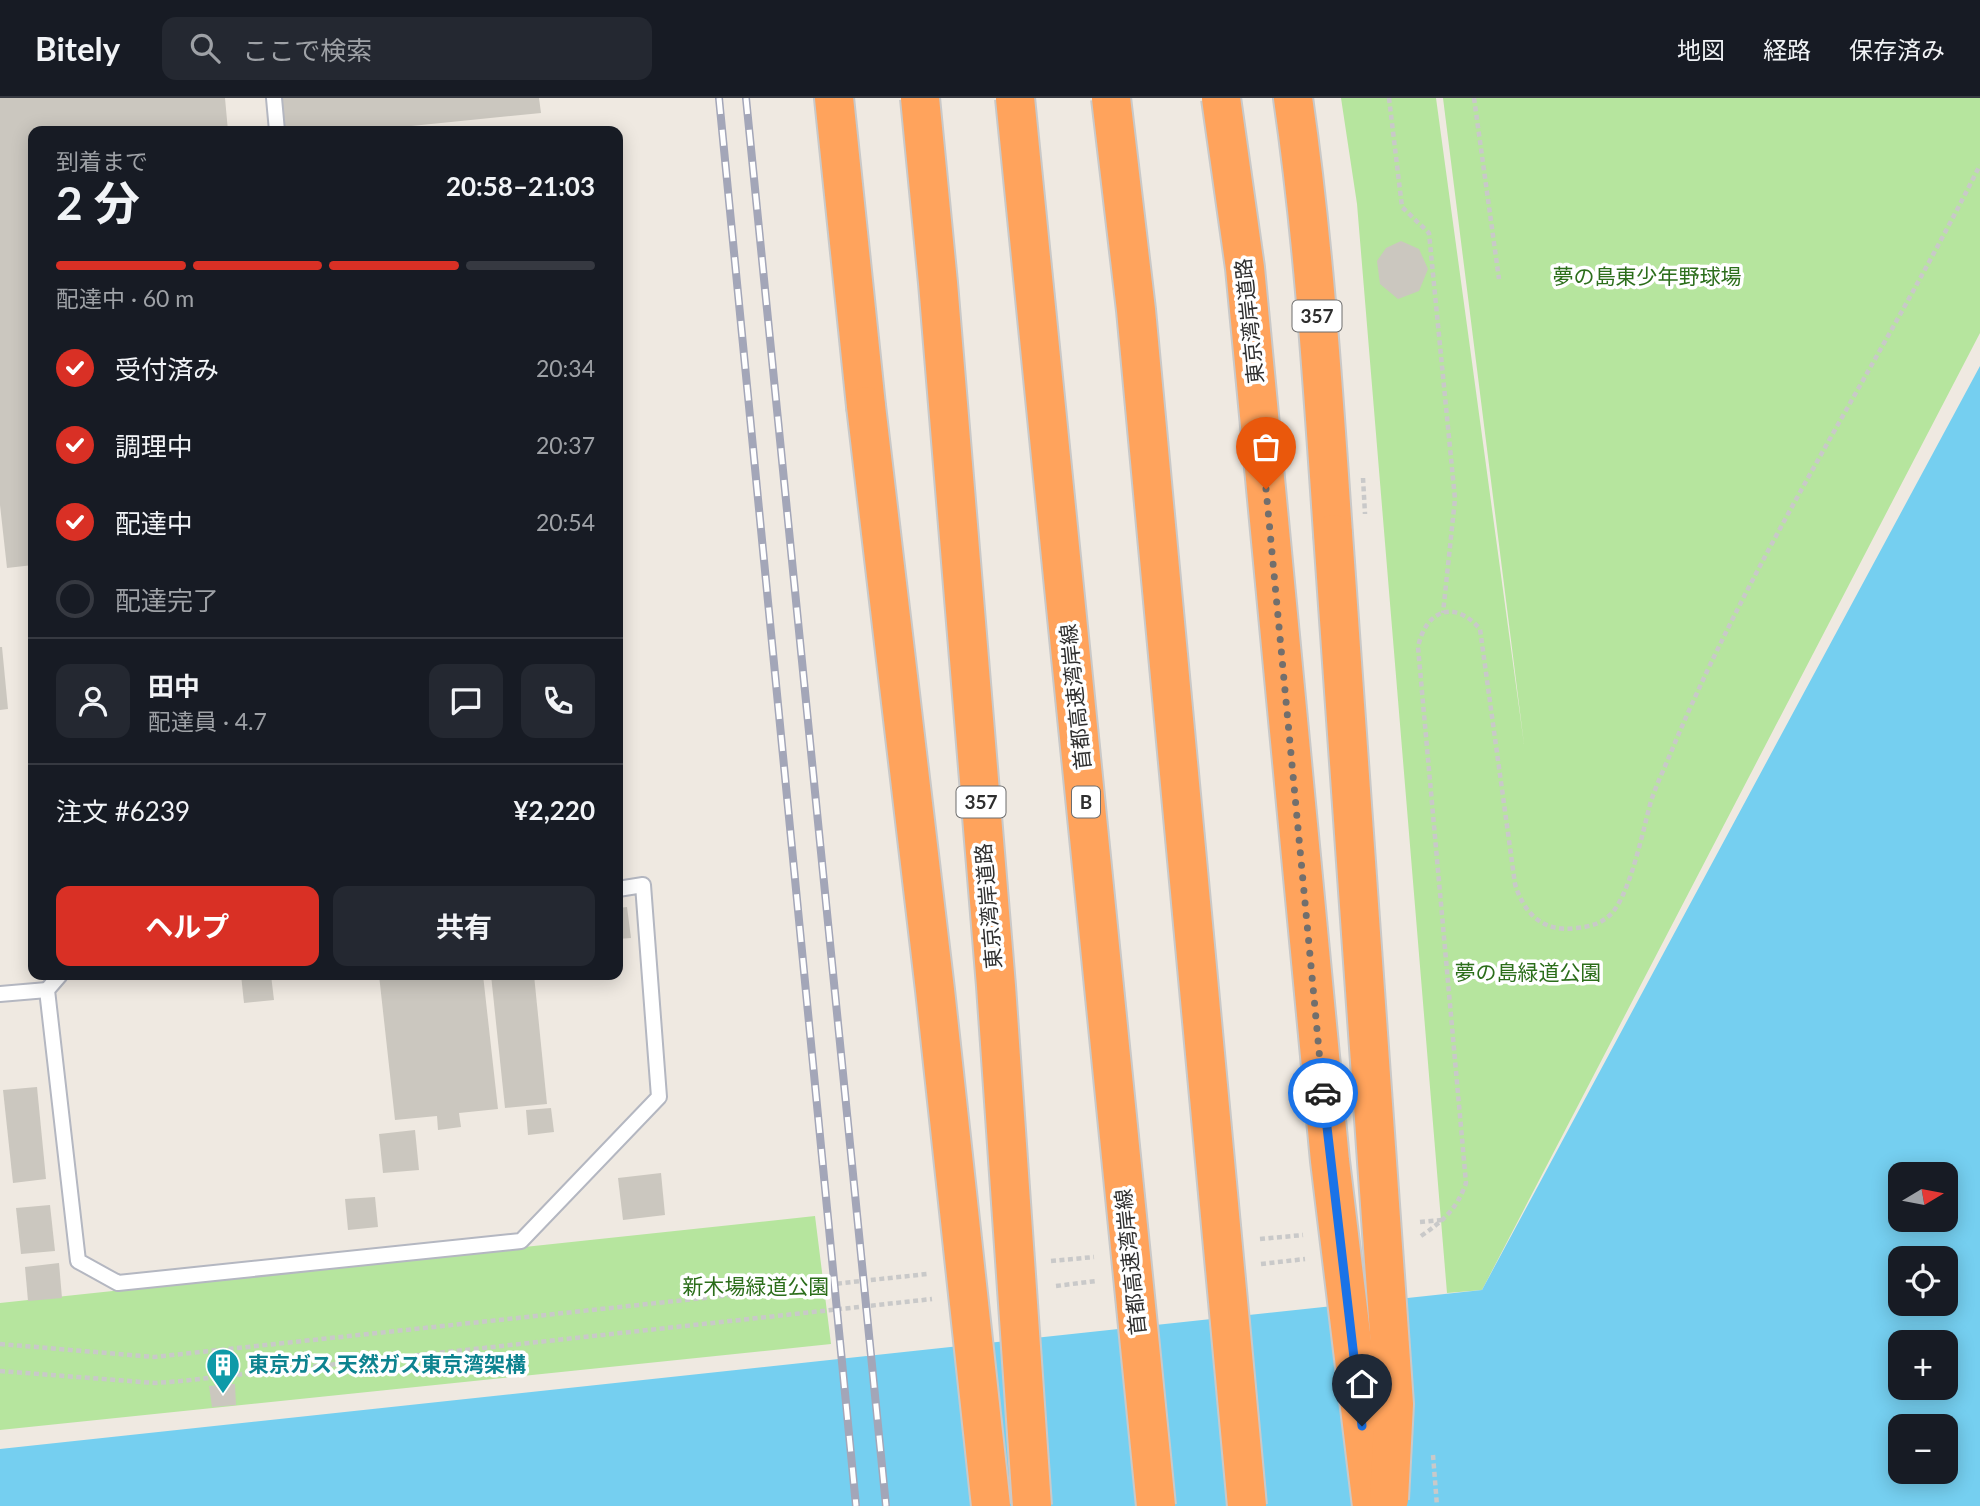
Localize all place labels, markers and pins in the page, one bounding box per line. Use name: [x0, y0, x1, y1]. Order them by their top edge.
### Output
pin: [1236, 417, 1296, 489]
building icon: 東京ガス 天然ガス東京湾架構: [204, 1346, 242, 1395]
place label: 東京ガス 天然ガス東京湾架構: [248, 1351, 526, 1376]
pin: [1332, 1354, 1392, 1426]

